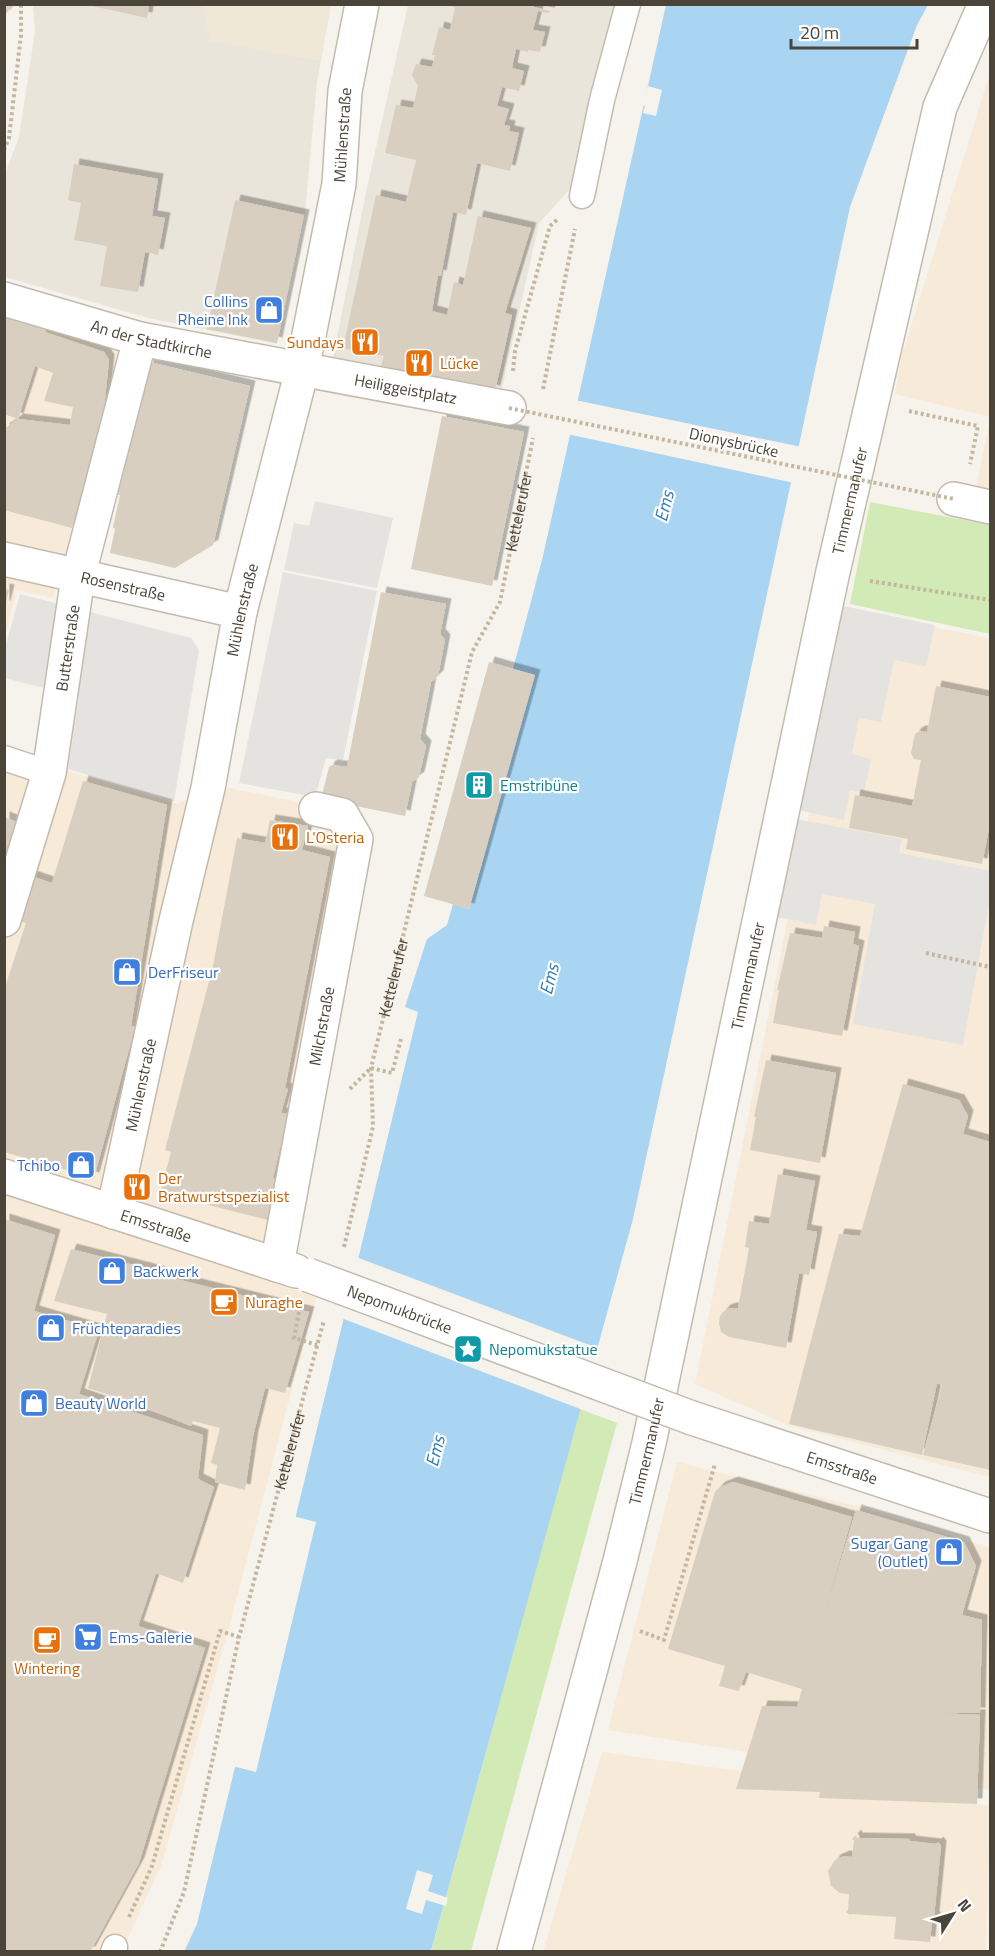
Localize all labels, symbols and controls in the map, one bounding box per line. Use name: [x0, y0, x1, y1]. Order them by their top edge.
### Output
scale bar: [791, 12, 917, 50]
text: 20 m: [800, 19, 839, 46]
street label: Mühlenstraße: [327, 87, 357, 183]
place label: Collins Rheine Ink: [178, 289, 248, 331]
shop icon: Collins Rheine Ink: [253, 294, 285, 326]
street label: An der Stadtkirche: [88, 313, 214, 364]
restaurant icon: Sundays: [349, 326, 381, 358]
place label: Sundays: [287, 330, 344, 354]
restaurant icon: Lücke: [403, 347, 435, 379]
place label: Lücke: [440, 351, 479, 375]
street label: Heiliggeistplatz: [352, 367, 459, 410]
street label: Dionysbrücke: [687, 421, 781, 463]
street label: Timmermanufer: [825, 444, 873, 557]
street label: Kettelerufer: [498, 469, 538, 554]
water label: Ems: [647, 487, 681, 524]
street label: Mühlenstraße: [220, 561, 264, 658]
street label: Rosenstraße: [78, 565, 168, 607]
street label: Butterstraße: [49, 603, 86, 693]
building icon: Emstribüne: [463, 769, 495, 801]
place label: Emstribüne: [500, 773, 578, 797]
restaurant icon: L'Osteria: [269, 821, 301, 853]
place label: L'Osteria: [306, 825, 364, 849]
street label: Timmermanufer: [725, 919, 771, 1032]
street label: Kettelerufer: [372, 935, 414, 1019]
shop icon: DerFriseur: [111, 956, 143, 988]
place label: DerFriseur: [148, 960, 219, 984]
water label: Ems: [532, 960, 566, 997]
street label: Milchstraße: [302, 984, 340, 1068]
street label: Mühlenstraße: [119, 1036, 162, 1134]
shop icon: Tchibo: [65, 1149, 97, 1181]
place label: Tchibo: [17, 1153, 60, 1177]
place label: Der Bratwurstspezialist: [158, 1166, 290, 1208]
restaurant icon: Der Bratwurstspezialist: [121, 1171, 153, 1203]
street label: Emsstraße: [117, 1203, 195, 1248]
shop icon: Backwerk: [96, 1255, 128, 1287]
place label: Backwerk: [133, 1259, 199, 1283]
street label: Nepomukbrücke: [344, 1279, 456, 1340]
cafe icon: Nuraghe: [208, 1286, 240, 1318]
place label: Nuraghe: [245, 1290, 303, 1314]
shop icon: Früchteparadies: [35, 1312, 67, 1344]
place label: Früchteparadies: [72, 1316, 181, 1340]
place icon: Nepomukstatue: [452, 1333, 484, 1365]
place label: Nepomukstatue: [489, 1337, 598, 1361]
shop icon: Beauty World: [18, 1387, 50, 1419]
place label: Beauty World: [55, 1391, 146, 1415]
street label: Timmermanufer: [622, 1395, 670, 1507]
street label: Kettelerufer: [267, 1407, 311, 1492]
water label: Ems: [418, 1432, 452, 1469]
street label: Emsstraße: [803, 1444, 881, 1490]
place label: Sugar Gang (Outlet): [851, 1531, 928, 1573]
shop icon: Sugar Gang (Outlet): [933, 1536, 965, 1568]
supermarket icon: Ems-Galerie: [72, 1621, 104, 1653]
cafe icon: Wintering: [31, 1624, 63, 1656]
place label: Ems-Galerie: [109, 1625, 192, 1649]
place label: Wintering: [14, 1656, 80, 1680]
north arrow: [923, 1884, 983, 1944]
text: N: [952, 1893, 978, 1917]

